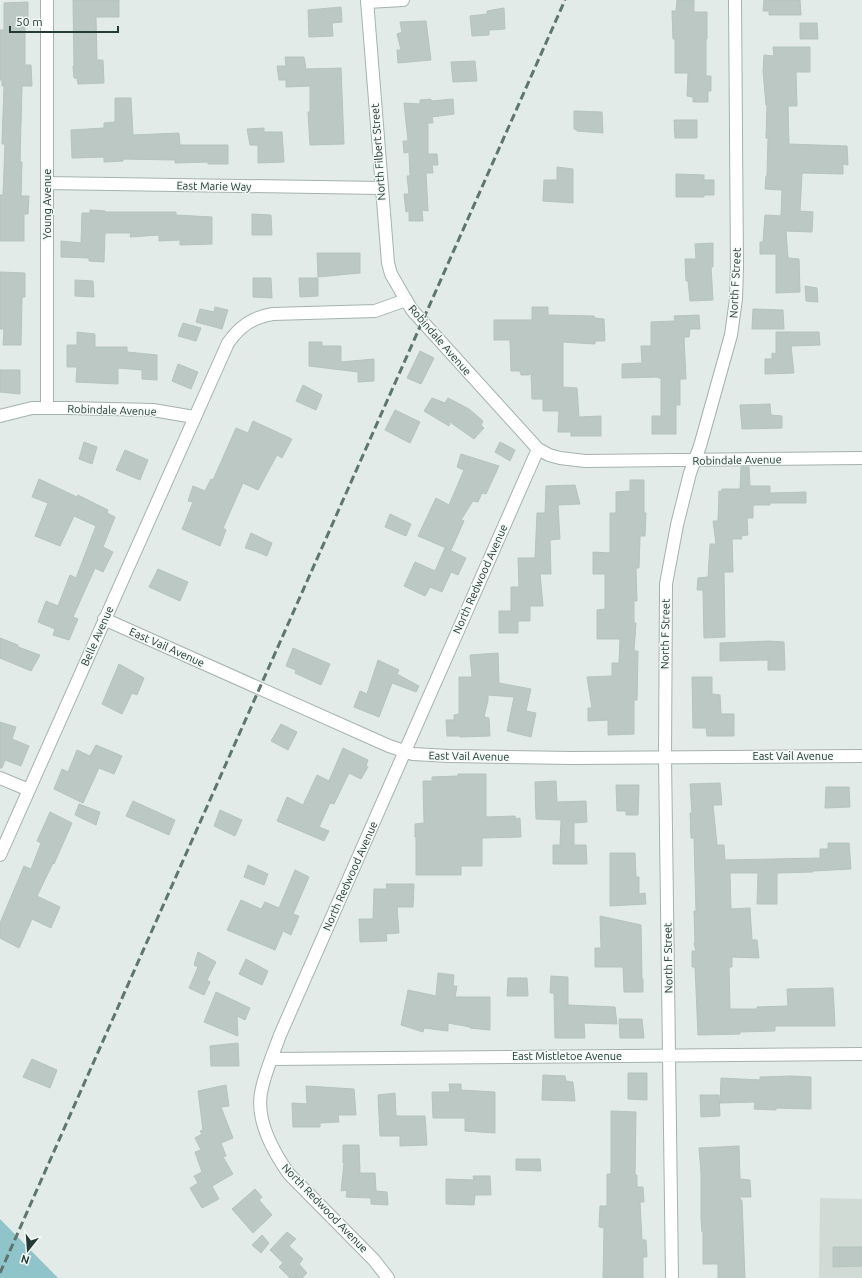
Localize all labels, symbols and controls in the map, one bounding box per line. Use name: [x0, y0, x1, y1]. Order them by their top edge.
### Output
scale bar: [10, 8, 118, 34]
text: 50 m: [16, 15, 43, 28]
street label: North Filbert Street: [369, 102, 387, 201]
street label: Young Avenue: [41, 169, 53, 239]
street label: East Marie Way: [176, 179, 252, 193]
street label: North F Street: [727, 247, 743, 319]
street label: Robindale Avenue: [406, 302, 474, 378]
street label: Robindale Avenue: [67, 402, 157, 418]
street label: Robindale Avenue: [692, 453, 782, 467]
street label: North Redwood Avenue: [450, 523, 510, 635]
street label: North F Street: [658, 598, 672, 669]
street label: Belle Avenue: [78, 604, 116, 668]
street label: East Vail Avenue: [128, 625, 206, 669]
street label: East Vail Avenue: [428, 749, 510, 763]
street label: East Vail Avenue: [752, 750, 834, 762]
street label: North Redwood Avenue: [320, 820, 380, 932]
street label: North F Street: [661, 922, 675, 993]
street label: East Mistletoe Avenue: [512, 1050, 622, 1062]
street label: North Redwood Avenue: [280, 1161, 370, 1255]
north arrow: [8, 1230, 48, 1270]
text: N: [19, 1253, 31, 1267]

